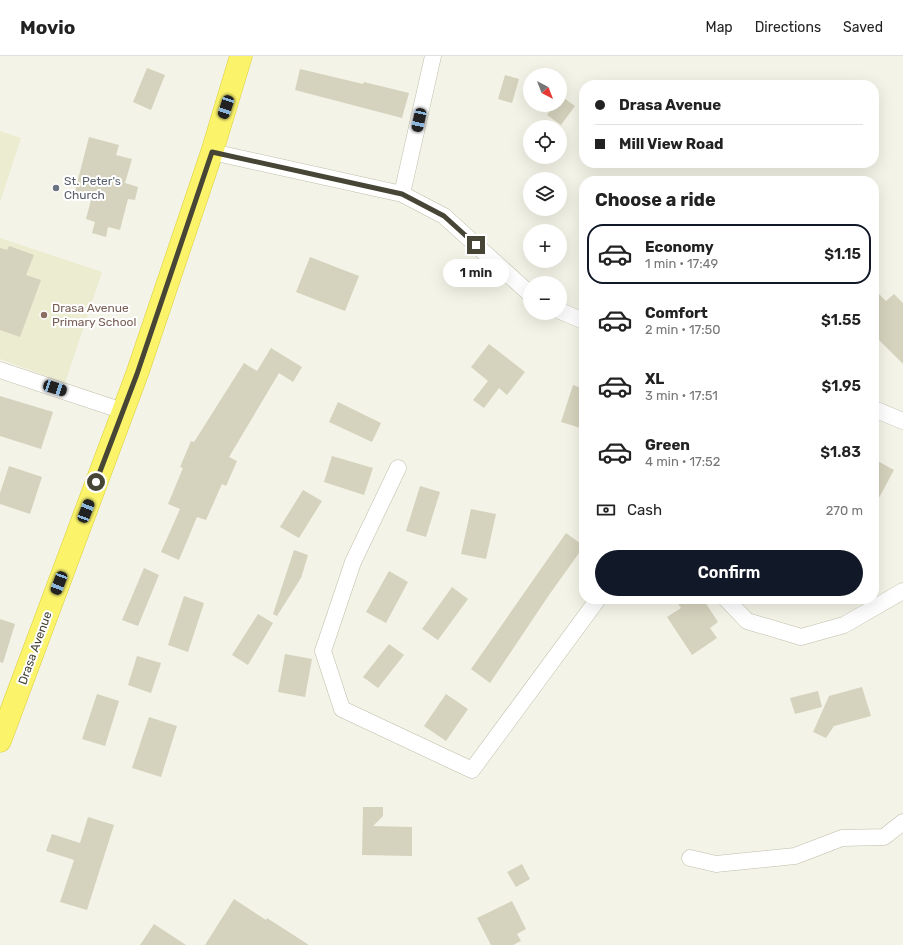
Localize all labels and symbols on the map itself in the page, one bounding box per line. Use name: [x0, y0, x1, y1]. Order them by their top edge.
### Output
north arrow: [523, 68, 567, 112]
car: [217, 94, 235, 120]
car: [411, 107, 427, 133]
place label: St. Peter's Church: [64, 174, 121, 202]
marker: St. Peter's Church: [51, 183, 61, 193]
route end: [467, 236, 485, 254]
callout: 1 min: [443, 259, 509, 287]
place label: Drasa Avenue Primary School: [52, 301, 136, 329]
marker: Drasa Avenue Primary School: [39, 310, 49, 320]
car: [42, 379, 68, 397]
route start: [87, 473, 105, 491]
car: [76, 498, 96, 524]
car: [49, 570, 69, 596]
street label: Drasa Avenue: [15, 609, 55, 686]

